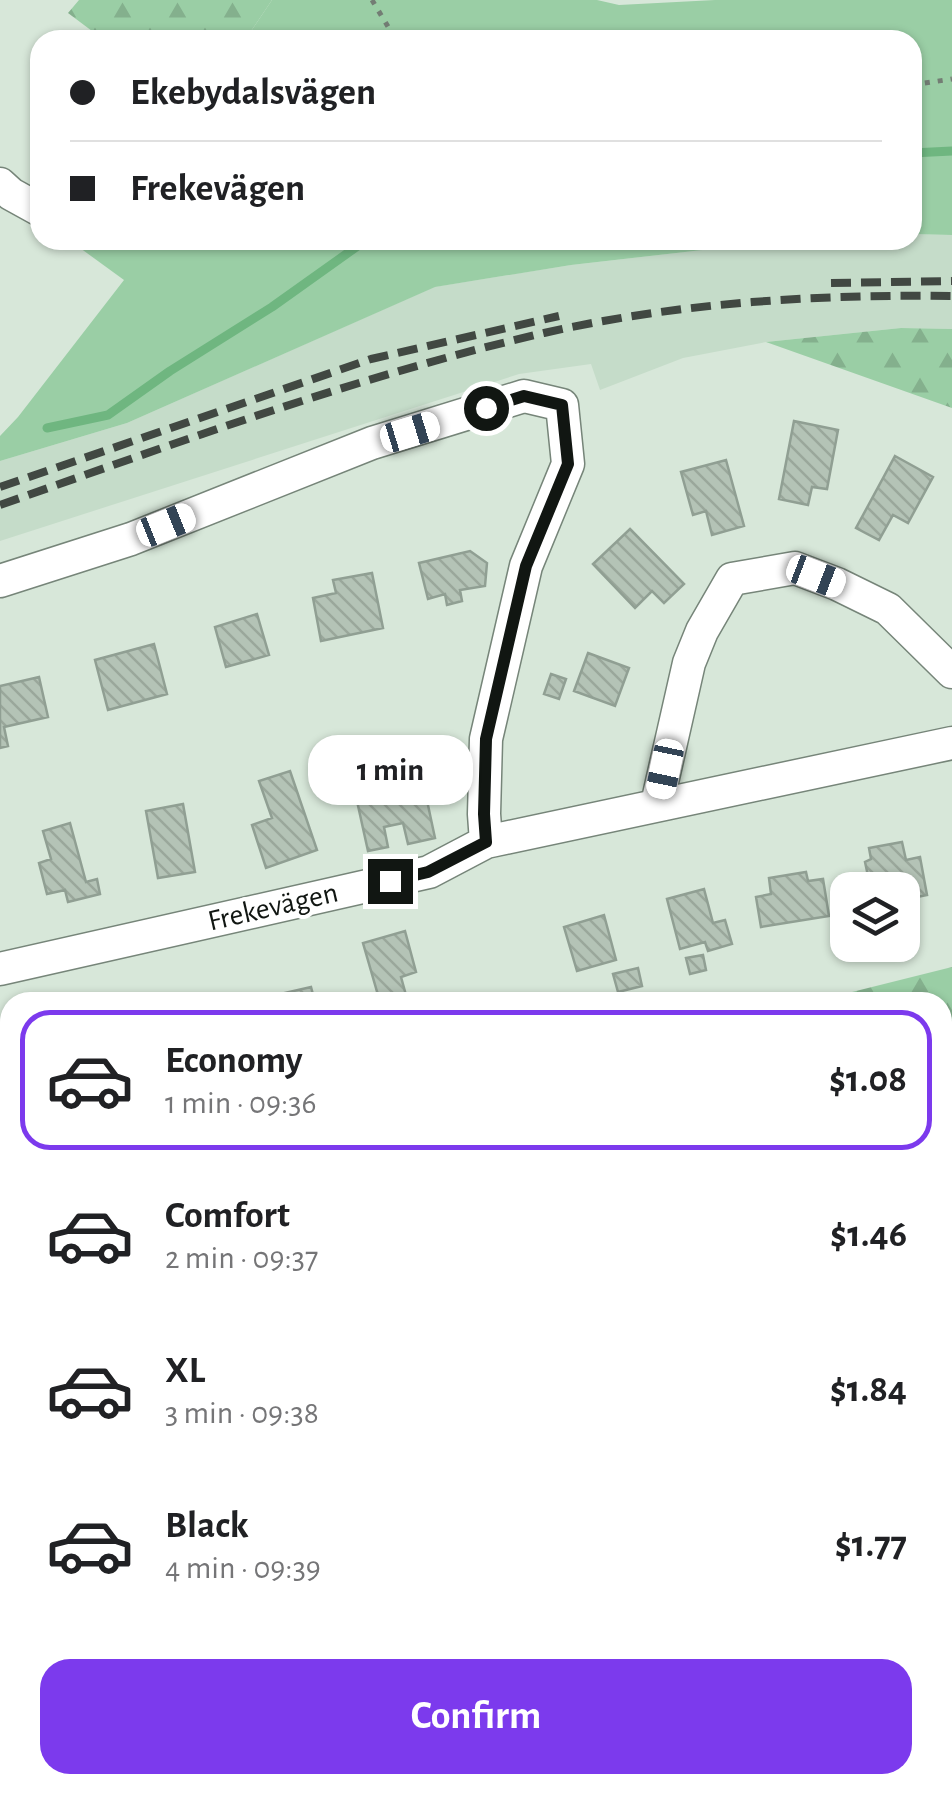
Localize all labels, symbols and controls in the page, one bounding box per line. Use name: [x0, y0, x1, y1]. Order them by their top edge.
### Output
text: Ekebydalsvägen: [130, 74, 376, 112]
text: Frekevägen: [130, 170, 305, 208]
route start: [464, 386, 509, 431]
car: [377, 409, 443, 455]
car: [133, 500, 199, 550]
car: [783, 551, 849, 601]
callout: 1 min: [308, 736, 472, 806]
car: [644, 737, 686, 801]
text: 1 min: [357, 754, 424, 786]
route end: [368, 859, 413, 904]
map controls: [830, 872, 920, 962]
button: layers: [830, 872, 920, 962]
street label: Frekevägen: [205, 877, 341, 937]
icon: car: [45, 1035, 135, 1125]
text: Economy: [165, 1042, 303, 1080]
text: $1.08: [829, 1061, 907, 1099]
text: 1 min · 09:36: [165, 1087, 317, 1119]
icon: car: [45, 1190, 135, 1280]
text: Comfort: [165, 1197, 290, 1235]
text: $1.46: [830, 1216, 907, 1254]
text: 2 min · 09:37: [165, 1242, 318, 1274]
icon: car: [45, 1345, 135, 1435]
text: XL: [165, 1352, 205, 1390]
text: $1.84: [830, 1371, 907, 1409]
text: 3 min · 09:38: [165, 1397, 319, 1429]
icon: car: [45, 1500, 135, 1590]
text: Black: [165, 1507, 249, 1545]
text: $1.77: [835, 1526, 907, 1564]
text: 4 min · 09:39: [165, 1552, 321, 1584]
button: Confirm: [40, 1659, 912, 1774]

